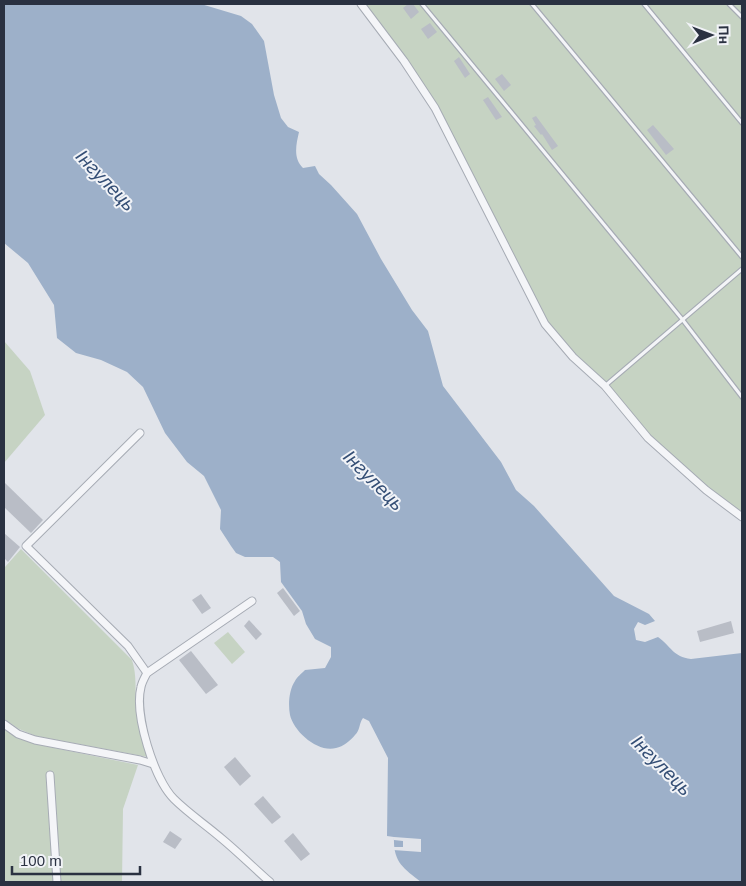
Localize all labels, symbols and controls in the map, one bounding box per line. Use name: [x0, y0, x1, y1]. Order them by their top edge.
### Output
north arrow: [686, 10, 736, 60]
text: Пн: [716, 25, 732, 44]
water label: Інгулець: [72, 146, 140, 215]
water label: Інгулець: [339, 446, 408, 515]
water label: Інгулець: [627, 731, 696, 800]
scale bar: [12, 844, 140, 876]
text: 100 m: [20, 852, 62, 869]

